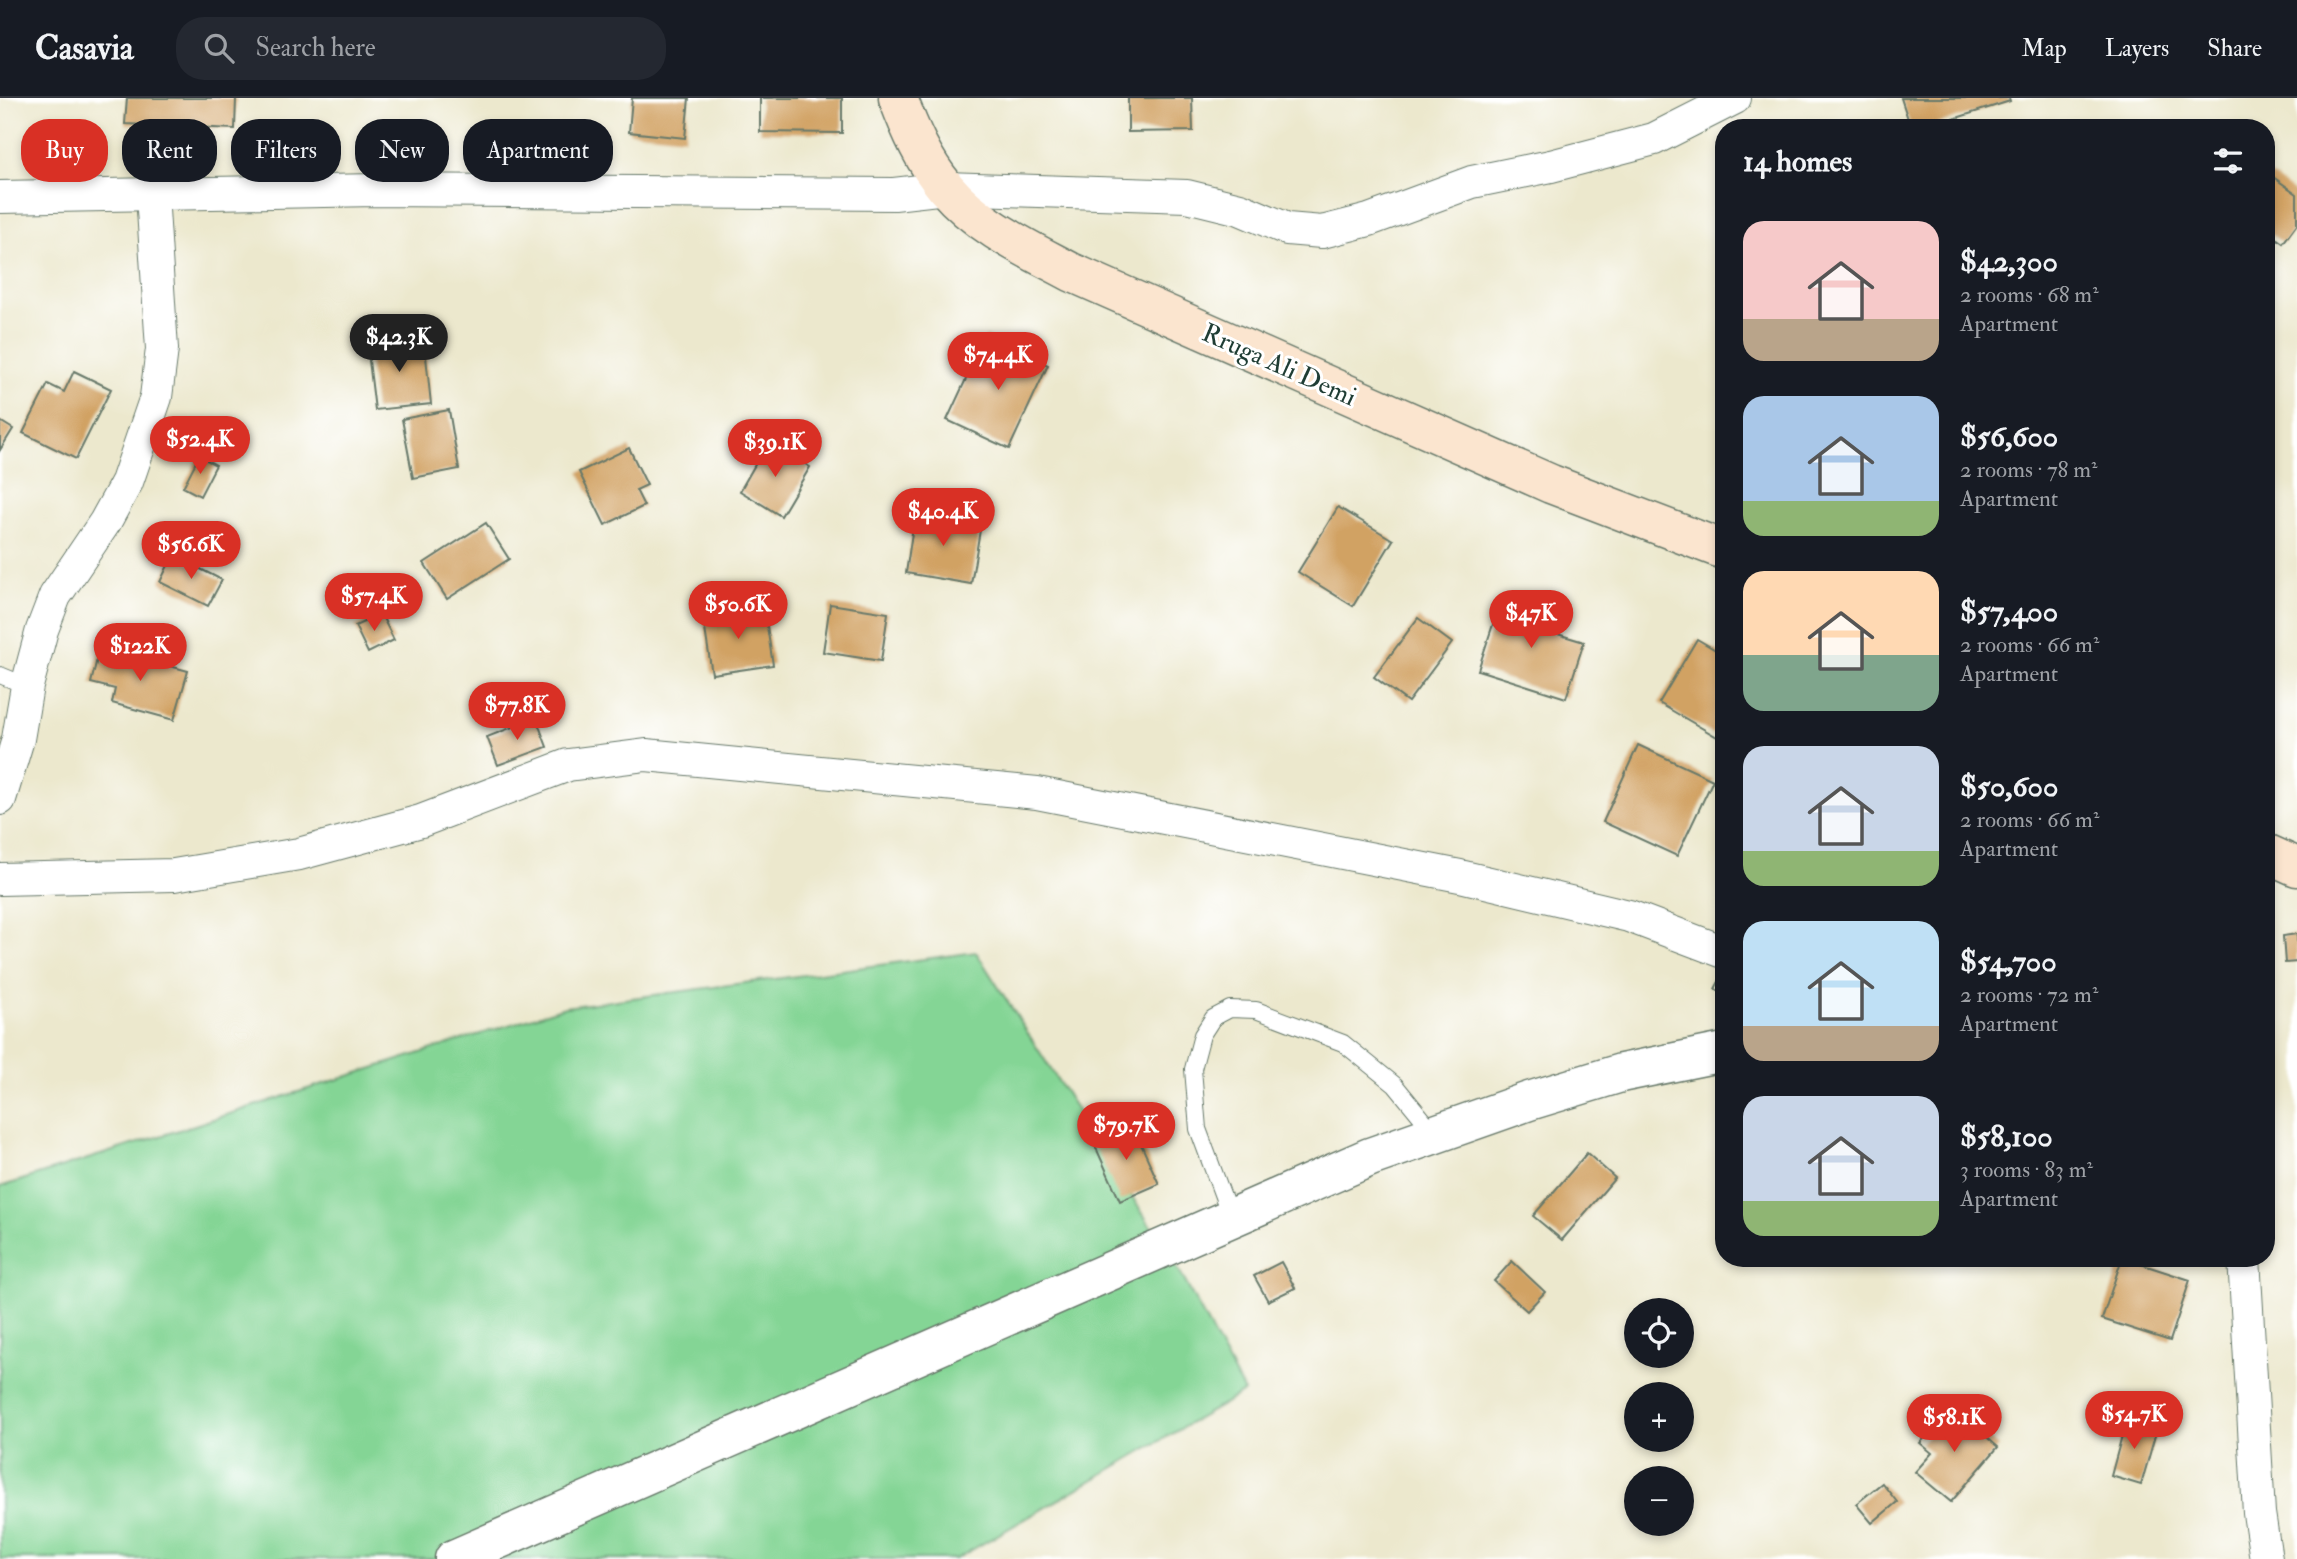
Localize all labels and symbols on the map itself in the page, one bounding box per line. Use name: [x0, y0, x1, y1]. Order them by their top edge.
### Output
pin: $42.3K: [342, 314, 456, 374]
street label: Rruga Ali Demi: [1197, 317, 1361, 413]
pin: $74.4K: [941, 332, 1055, 392]
pin: $52.4K: [143, 416, 257, 476]
pin: $39.1K: [718, 420, 832, 479]
pin: $40.4K: [886, 489, 1000, 548]
pin: $56.6K: [134, 522, 248, 581]
pin: $57.4K: [317, 574, 431, 633]
pin: $50.6K: [681, 582, 795, 641]
pin: $47K: [1490, 590, 1572, 650]
pin: $122K: [91, 624, 189, 683]
pin: $77.8K: [460, 682, 574, 742]
pin: $79.7K: [1069, 1102, 1183, 1162]
pin: $54.7K: [2077, 1392, 2191, 1451]
pin: $58.1K: [1897, 1394, 2011, 1454]

